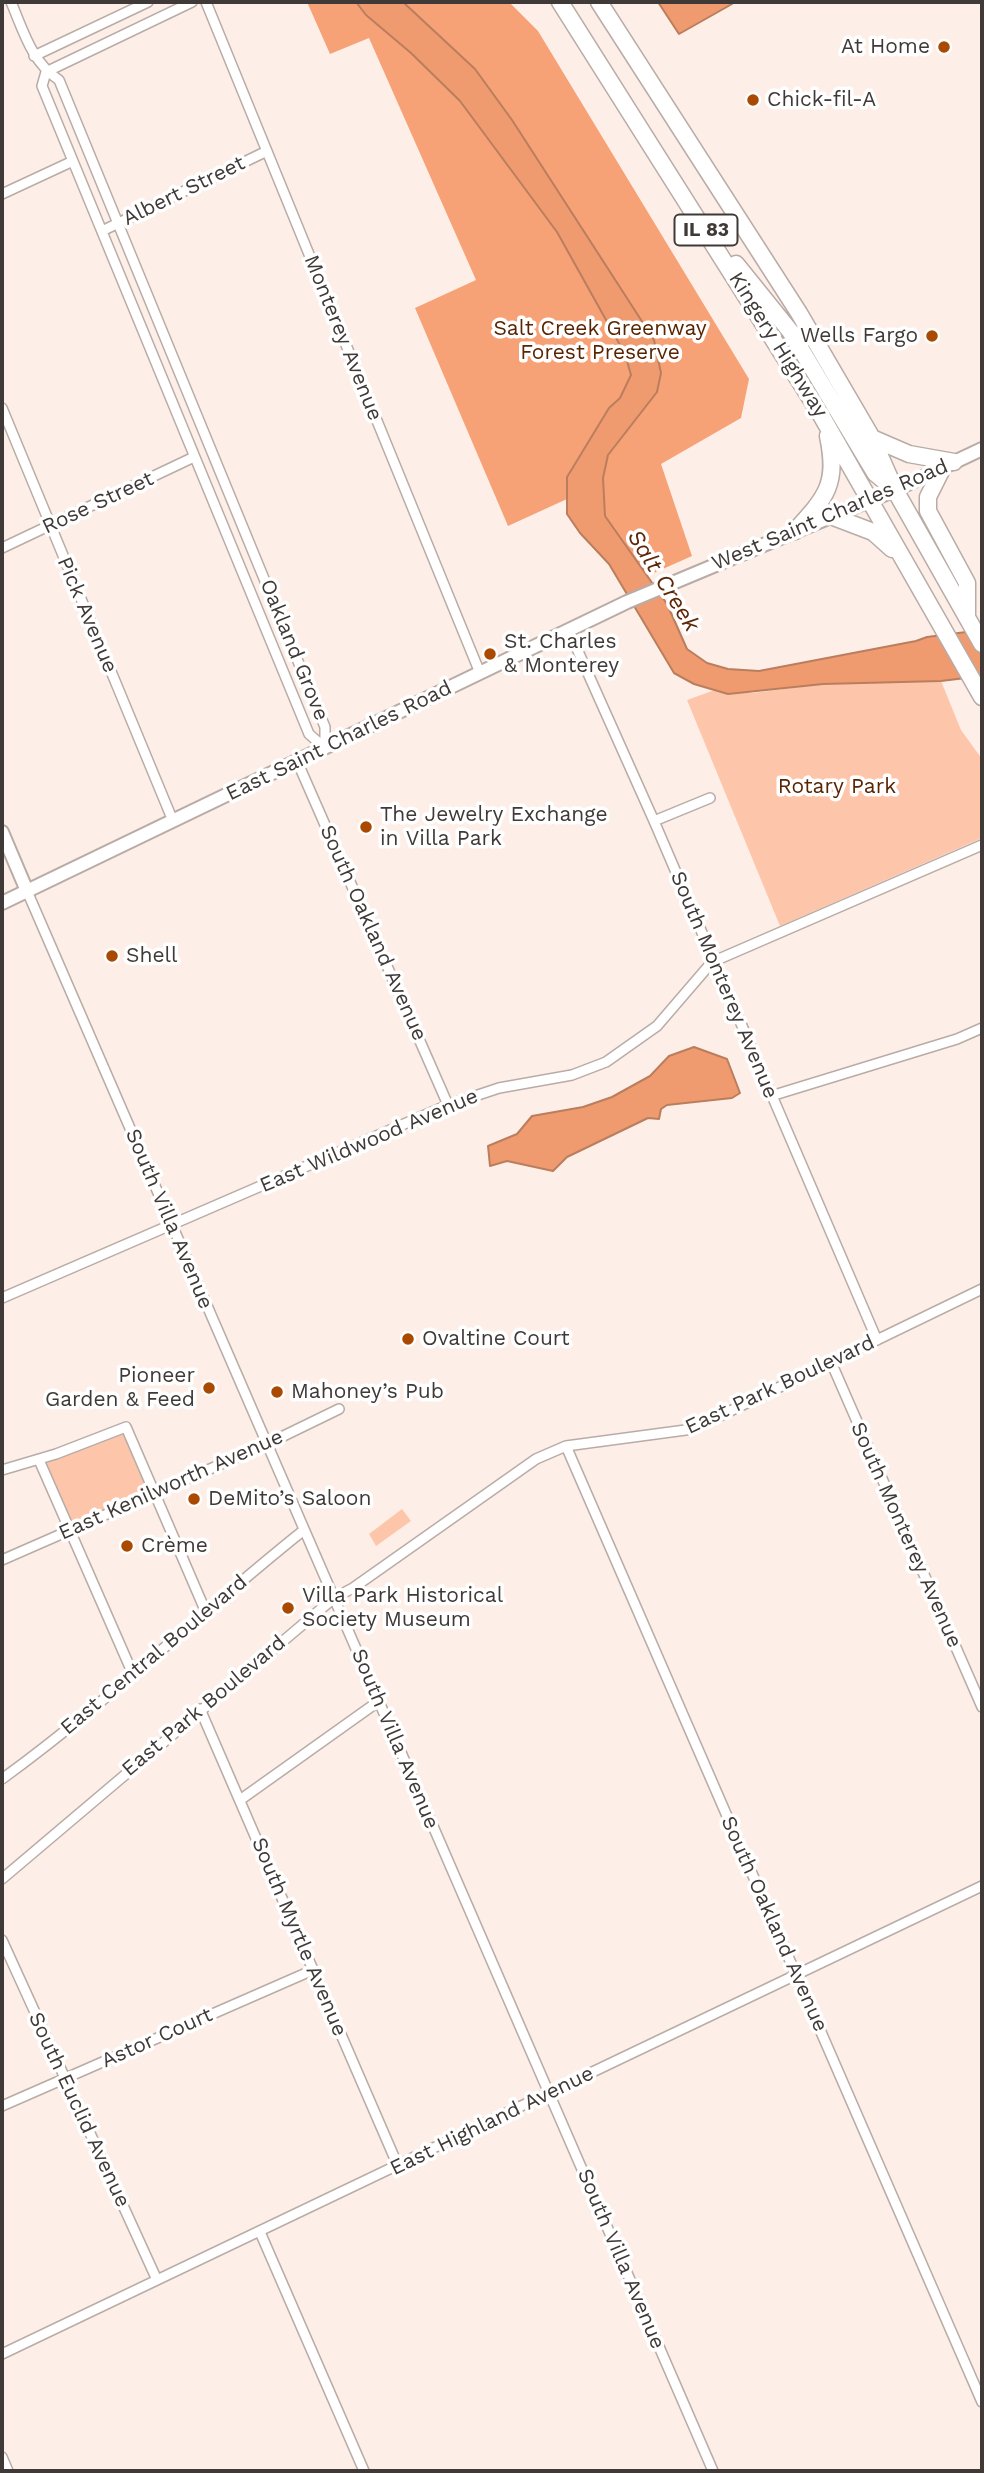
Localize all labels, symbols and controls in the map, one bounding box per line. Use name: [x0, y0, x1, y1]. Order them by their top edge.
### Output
place label: At Home: [841, 34, 930, 60]
marker: At Home: [936, 39, 952, 55]
place label: Chick-fil-A: [767, 87, 876, 113]
marker: Chick-fil-A: [745, 92, 761, 108]
street label: Albert Street: [119, 151, 249, 231]
road number: IL 83: [674, 214, 738, 246]
street label: Monterey Avenue: [298, 252, 388, 424]
street label: Kingery Highway: [723, 268, 833, 422]
park label: Salt Creek Greenway Forest Preserve: [494, 316, 706, 366]
place label: Wells Fargo: [800, 323, 918, 349]
marker: Wells Fargo: [924, 328, 940, 344]
street label: West Saint Charles Road: [708, 454, 952, 576]
street label: Rose Street: [38, 466, 158, 540]
water label: Salt Creek: [621, 525, 705, 637]
street label: Pick Avenue: [51, 553, 123, 677]
street label: Oakland Grove: [254, 576, 334, 724]
place label: St. Charles & Monterey: [504, 629, 619, 679]
marker: St. Charles & Monterey: [482, 646, 498, 662]
street label: East Saint Charles Road: [222, 675, 456, 807]
park label: Rotary Park: [778, 774, 896, 800]
place label: The Jewelry Exchange in Villa Park: [380, 802, 608, 852]
marker: The Jewelry Exchange in Villa Park: [358, 819, 374, 835]
street label: South Oakland Avenue: [314, 821, 432, 1045]
street label: South Monterey Avenue: [665, 868, 783, 1102]
place label: Shell: [126, 943, 177, 969]
marker: Shell: [104, 948, 120, 964]
street label: East Wildwood Avenue: [256, 1084, 482, 1198]
street label: South Villa Avenue: [120, 1125, 218, 1313]
place label: Ovaltine Court: [422, 1326, 570, 1352]
street label: East Park Boulevard: [681, 1330, 879, 1440]
marker: Ovaltine Court: [400, 1331, 416, 1347]
place label: Pioneer Garden & Feed: [45, 1363, 195, 1413]
place label: Mahoney’s Pub: [291, 1379, 444, 1405]
marker: Pioneer Garden & Feed: [201, 1380, 217, 1396]
marker: Mahoney’s Pub: [269, 1384, 285, 1400]
street label: South Monterey Avenue: [845, 1418, 967, 1652]
street label: East Kenilworth Avenue: [55, 1424, 287, 1546]
place label: DeMito’s Saloon: [208, 1486, 371, 1512]
marker: DeMito’s Saloon: [186, 1491, 202, 1507]
place label: Crème: [141, 1533, 208, 1559]
marker: Crème: [119, 1538, 135, 1554]
street label: East Central Boulevard: [56, 1570, 252, 1740]
place label: Villa Park Historical Society Museum: [302, 1583, 503, 1633]
marker: Villa Park Historical Society Museum: [280, 1600, 296, 1616]
street label: East Park Boulevard: [117, 1630, 291, 1782]
street label: South Villa Avenue: [346, 1645, 444, 1833]
street label: South Oakland Avenue: [715, 1812, 833, 2036]
street label: South Myrtle Avenue: [246, 1834, 352, 2040]
street label: Astor Court: [98, 2002, 216, 2074]
street label: South Euclid Avenue: [23, 2008, 135, 2212]
street label: East Highland Avenue: [386, 2061, 598, 2181]
street label: South Villa Avenue: [572, 2165, 670, 2353]

